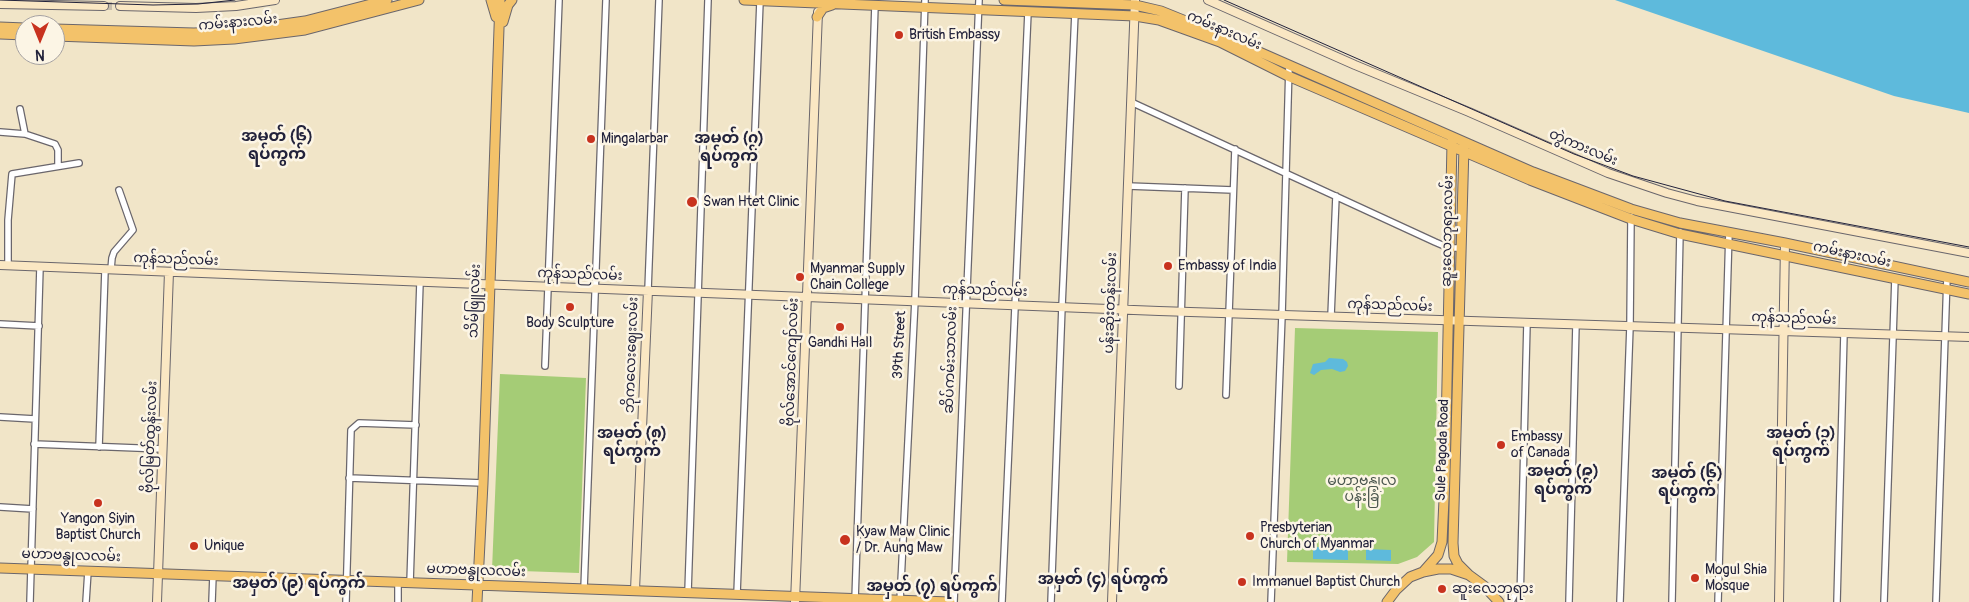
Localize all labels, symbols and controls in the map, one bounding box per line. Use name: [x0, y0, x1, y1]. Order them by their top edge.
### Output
street label: ကမ်းနားလမ်း: [1184, 8, 1264, 54]
street label: ကမ်းနားလမ်း: [198, 11, 278, 35]
north arrow: [15, 15, 65, 65]
place label: British Embassy: [909, 27, 1000, 43]
marker: British Embassy: [893, 29, 905, 41]
text: N: [35, 46, 45, 63]
street label: တွဲကားလမ်း: [1546, 126, 1620, 170]
district label: အမှတ် (၆) ရပ်ကွက်: [241, 127, 313, 165]
district label: အမှတ် (၇) ရပ်ကွက်: [694, 129, 764, 167]
place label: Mingalarbar: [601, 131, 668, 147]
marker: Mingalarbar: [585, 133, 597, 145]
street label: ဆူးလေဘုရားလမ်း: [1439, 175, 1457, 287]
place label: Swan Htet Clinic: [703, 194, 800, 210]
marker: Swan Htet Clinic: [685, 195, 699, 209]
street label: ကမ်းနားလမ်း: [1811, 239, 1893, 271]
street label: ကုန်သည်လမ်း: [133, 250, 219, 270]
street label: ပန်းဆိုးတန်းလမ်း: [1101, 252, 1121, 354]
place label: Embassy of India: [1178, 258, 1277, 274]
marker: Embassy of India: [1162, 260, 1174, 272]
place label: Myanmar Supply Chain College: [810, 261, 905, 294]
street label: သိမ်ဖြူလမ်း: [465, 264, 485, 338]
street label: ကုန်သည်လမ်း: [537, 265, 623, 285]
marker: Myanmar Supply Chain College: [794, 271, 806, 283]
street label: ကုန်သည်လမ်း: [942, 281, 1028, 301]
street label: ကုန်သည်လမ်း: [1347, 296, 1433, 316]
street label: ဘိုကလေးဈေးလမ်း: [622, 297, 642, 413]
street label: ဗိုလ်အောင်ကျော်လမ်း: [781, 297, 803, 427]
marker: Body Sculpture: [564, 301, 576, 313]
street label: ဆိပ်ကမ်းသာလမ်း: [941, 306, 961, 414]
street label: ကုန်သည်လမ်း: [1751, 309, 1837, 329]
street label: 39th Street: [890, 310, 910, 380]
place label: Body Sculpture: [526, 315, 614, 331]
marker: Gandhi Hall: [834, 321, 846, 333]
place label: Gandhi Hall: [808, 335, 872, 351]
street label: ဗိုလ်မြတ်ထွန်းလမ်း: [141, 381, 161, 493]
street label: Sule Pagoda Road: [1433, 399, 1453, 501]
district label: အမှတ် (၈) ရပ်ကွက်: [597, 424, 667, 462]
district label: အမှတ် (၃) ရပ်ကွက်: [1766, 424, 1836, 462]
place label: Embassy of Canada: [1511, 429, 1570, 462]
marker: Embassy of Canada: [1495, 439, 1507, 451]
district label: အမှတ် (၉) ရပ်ကွက်: [1527, 462, 1599, 500]
district label: အမှတ် (၆) ရပ်ကွက်: [1651, 464, 1723, 502]
park label: မဟာဗန္ဓုလ ပန်းခြံ: [1327, 473, 1397, 506]
marker: Yangon Siyin Baptist Church: [92, 497, 104, 509]
place label: Yangon Siyin Baptist Church: [55, 511, 141, 544]
place label: Presbyterian Church of Myanmar: [1260, 520, 1374, 552]
place label: Kyaw Maw Clinic / Dr. Aung Maw: [856, 524, 950, 556]
marker: Presbyterian Church of Myanmar: [1244, 530, 1256, 542]
marker: Kyaw Maw Clinic / Dr. Aung Maw: [838, 533, 852, 547]
place label: Unique: [204, 538, 244, 554]
marker: Unique: [188, 540, 200, 552]
street label: မဟာဗန္ဓုလလမ်း: [21, 546, 121, 566]
street label: မဟာဗန္ဓုလလမ်း: [426, 561, 526, 581]
place label: Mogul Shia Mosque: [1705, 562, 1767, 594]
district label: အမှတ် (၄) ရပ်ကွက်: [1038, 570, 1168, 590]
marker: Mogul Shia Mosque: [1689, 572, 1701, 584]
district label: အမှတ် (၉) ရပ်ကွက်: [233, 574, 365, 594]
place label: Immanuel Baptist Church: [1252, 574, 1400, 590]
marker: Immanuel Baptist Church: [1236, 576, 1248, 588]
district label: အမှတ် (၇) ရပ်ကွက်: [866, 577, 998, 597]
place label: ဆူးလေဘုရား: [1452, 581, 1534, 597]
marker: ဆူးလေဘုရား: [1436, 583, 1448, 595]

